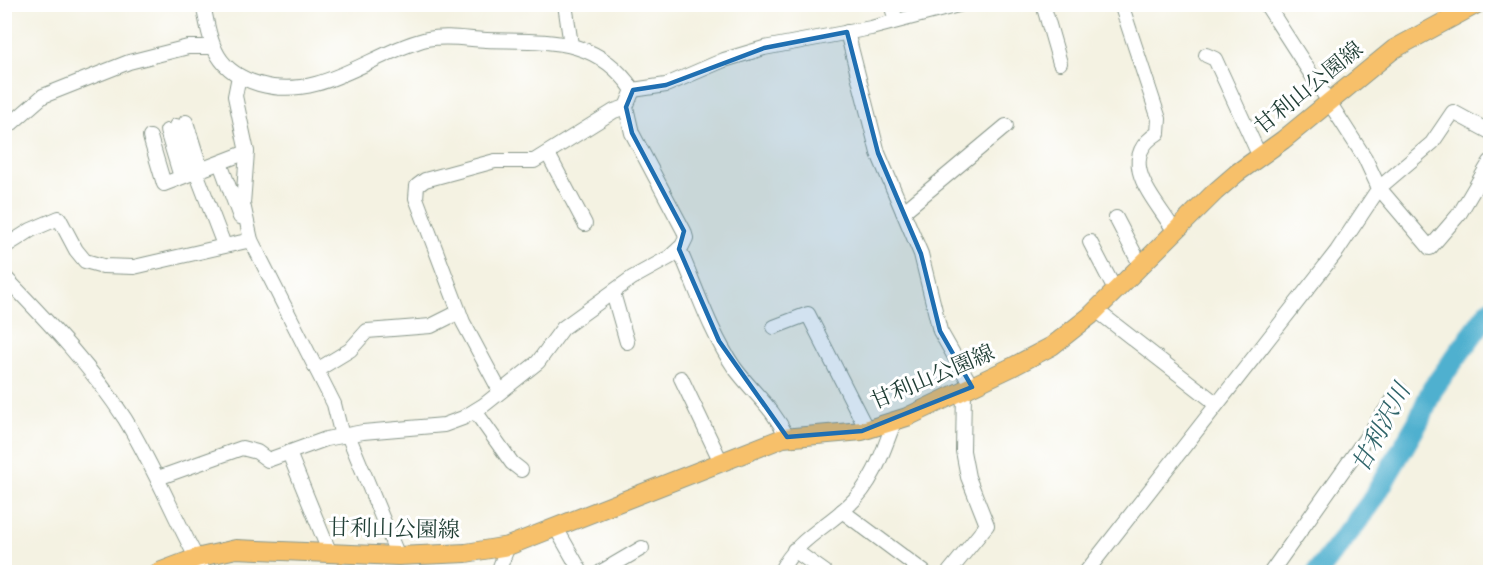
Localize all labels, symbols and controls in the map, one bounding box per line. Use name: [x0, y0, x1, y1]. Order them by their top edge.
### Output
street label: 甘利山公園線: [1249, 35, 1371, 143]
street label: 甘利山公園線: [866, 338, 1000, 418]
water label: 甘利沢川: [1345, 376, 1422, 479]
street label: 甘利山公園線: [328, 514, 460, 547]

